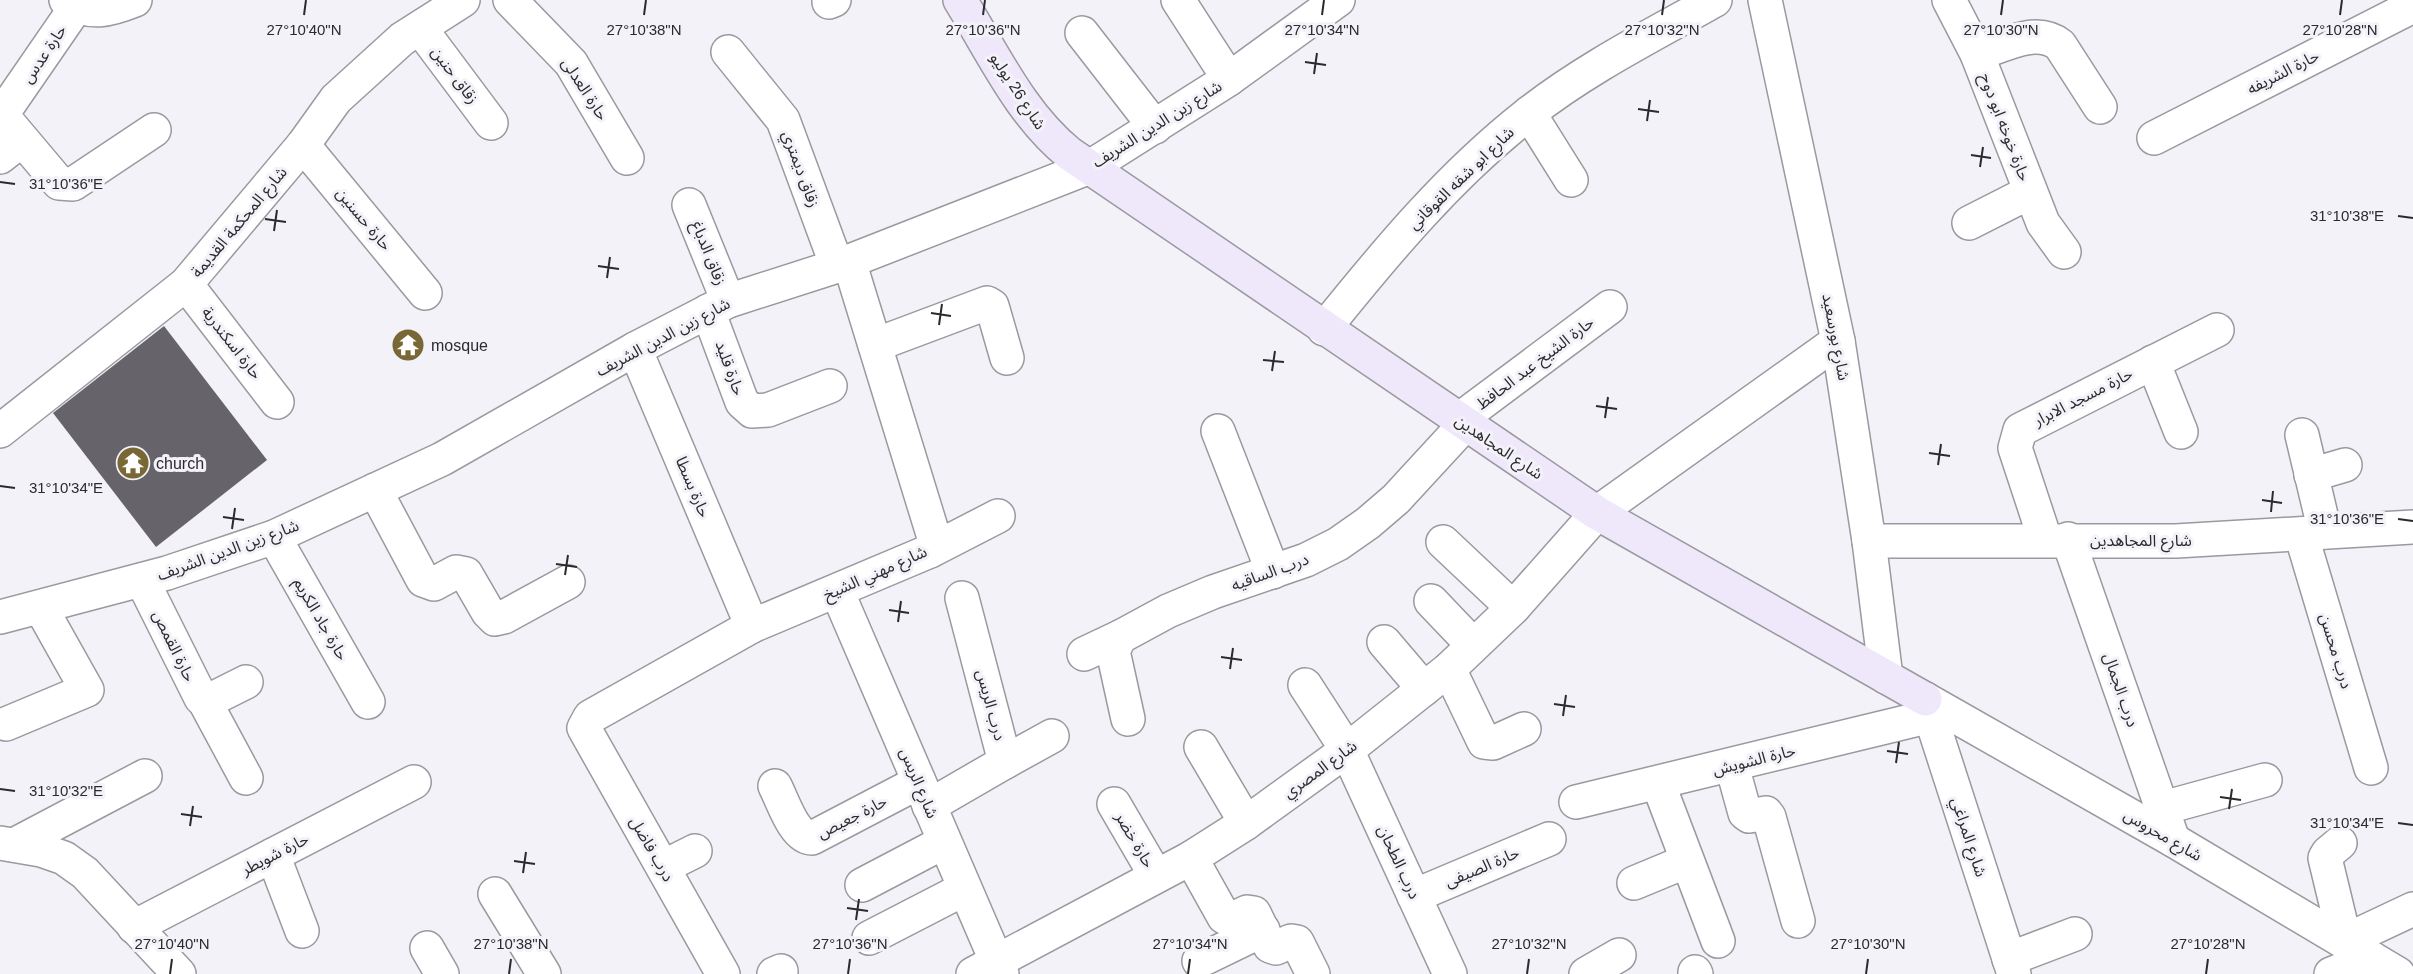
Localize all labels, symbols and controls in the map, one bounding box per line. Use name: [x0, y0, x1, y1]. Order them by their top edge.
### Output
text: 27°10'40"N: [266, 21, 342, 38]
text: 27°10'38"N: [606, 21, 682, 38]
text: 27°10'36"N: [945, 21, 1021, 38]
text: 27°10'34"N: [1284, 21, 1360, 38]
text: 27°10'32"N: [1624, 21, 1700, 38]
text: 27°10'30"N: [1963, 21, 2039, 38]
text: 27°10'28"N: [2302, 21, 2378, 38]
street label: حارة عدس: [18, 22, 70, 87]
street label: زقاق حنين: [427, 43, 482, 107]
street label: حارة الشريفه: [2244, 47, 2322, 98]
street label: شارع 26 يوليو: [984, 50, 1049, 135]
street label: حارة العدلى: [558, 55, 611, 124]
street label: حارة خوخه ابو دوح: [1973, 71, 2033, 185]
street label: شارع زين الدين الشريف: [1089, 77, 1227, 174]
street label: شارع ابو شقه القوقاني: [1405, 123, 1520, 236]
street label: زقاق ديمتري: [776, 128, 823, 211]
street label: شارع المحكمة القديمة: [188, 163, 293, 283]
text: 31°10'36"E: [29, 175, 103, 192]
street label: حارة حسنين: [332, 184, 395, 254]
text: 31°10'38"E: [2310, 207, 2384, 224]
street label: زقاق الدباغ: [685, 218, 730, 289]
street label: شارع بورسعيد: [1815, 292, 1853, 383]
street label: شارع زين الدين الشريف: [593, 294, 735, 383]
street label: حارة اسكندرية: [198, 304, 265, 383]
street label: حارة الشيخ عبد الحافظ: [1473, 313, 1599, 416]
temple icon: mosque: [390, 327, 426, 363]
place label: mosque: [431, 337, 488, 354]
street label: حارة قليد: [711, 338, 748, 398]
street label: حارة مسجد الابرار: [2030, 365, 2136, 431]
street label: شارع المجاهدين: [1450, 411, 1546, 486]
temple icon: church: [115, 445, 151, 481]
street label: حارة بسطا: [672, 454, 713, 520]
place label: church: [156, 455, 204, 472]
text: 31°10'34"E: [29, 479, 103, 496]
text: 31°10'36"E: [2310, 510, 2384, 527]
street label: شارع زين الدين الشريف: [155, 517, 302, 587]
street label: شارع المجاهدين: [2090, 532, 2192, 553]
street label: شارع مهني الشيخ: [820, 543, 931, 607]
street label: درب الساقيه: [1229, 550, 1311, 595]
street label: حارة جاد الكريم: [287, 575, 351, 665]
street label: حارة القمص: [149, 608, 199, 685]
street label: درب محسن: [2316, 611, 2355, 691]
street label: درب الجمال: [2099, 651, 2142, 730]
street label: درب الريس: [972, 668, 1009, 743]
street label: شارع المصري: [1280, 737, 1362, 805]
street label: حارة الشويش: [1711, 742, 1797, 779]
street label: شارع الريس: [893, 745, 941, 822]
text: 31°10'32"E: [29, 782, 103, 799]
street label: حارة جعيص: [814, 792, 890, 843]
street label: شارع المراغي: [1944, 795, 1990, 880]
street label: شارع محروس: [2119, 806, 2205, 868]
street label: حارة خضر: [1111, 808, 1158, 871]
street label: درب فاضل: [626, 814, 677, 885]
text: 31°10'34"E: [2310, 814, 2384, 831]
street label: درب الطحان: [1374, 823, 1423, 902]
street label: حارة شويطر: [238, 830, 312, 879]
street label: حارة الصيفى: [1442, 844, 1522, 891]
text: 27°10'40"N: [134, 935, 210, 952]
text: 27°10'38"N: [473, 935, 549, 952]
text: 27°10'36"N: [812, 935, 888, 952]
text: 27°10'34"N: [1152, 935, 1228, 952]
text: 27°10'32"N: [1491, 935, 1567, 952]
text: 27°10'30"N: [1830, 935, 1906, 952]
text: 27°10'28"N: [2170, 935, 2246, 952]

